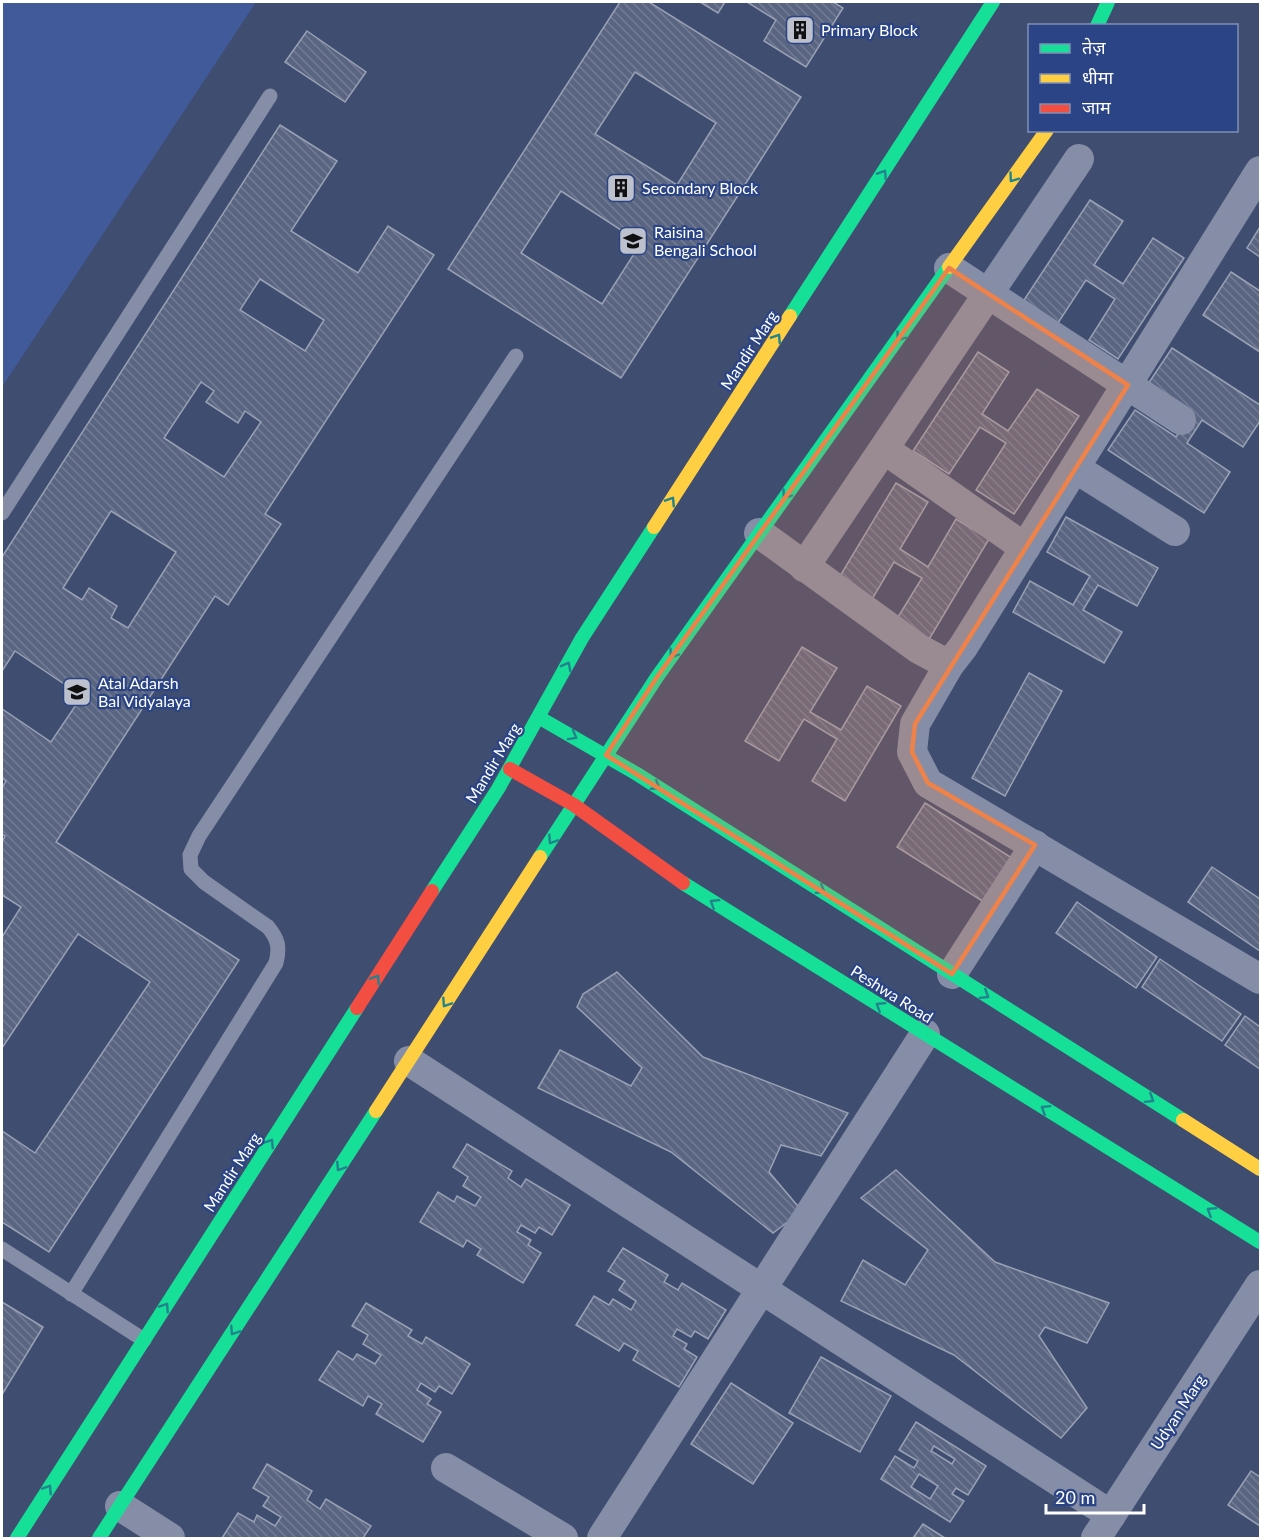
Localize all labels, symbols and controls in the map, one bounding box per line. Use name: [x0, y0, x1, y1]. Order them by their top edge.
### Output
building icon: Primary Block: [784, 14, 816, 46]
place label: Primary Block: [821, 20, 919, 39]
legend: [1028, 24, 1238, 132]
text: तेज़: [1082, 36, 1106, 58]
text: धीमा: [1082, 66, 1113, 88]
text: जाम: [1082, 96, 1112, 118]
one-way arrow: [876, 170, 887, 181]
building icon: Secondary Block: [605, 172, 637, 204]
one-way arrow: [1009, 172, 1020, 183]
place label: Secondary Block: [642, 178, 759, 197]
place label: Raisina Bengali School: [654, 222, 757, 259]
school or university icon: Raisina Bengali School: [617, 225, 649, 257]
street label: Mandir Marg: [716, 307, 781, 393]
one-way arrow: [896, 330, 907, 341]
one-way arrow: [770, 333, 781, 344]
one-way arrow: [782, 489, 793, 500]
one-way arrow: [664, 497, 675, 508]
one-way arrow: [669, 648, 680, 659]
one-way arrow: [560, 662, 571, 672]
place label: Atal Adarsh Bal Vidyalaya: [98, 673, 191, 710]
school or university icon: Atal Adarsh Bal Vidyalaya: [61, 676, 93, 708]
street label: Mandir Marg: [461, 719, 524, 806]
one-way arrow: [567, 729, 577, 740]
one-way arrow: [650, 778, 660, 790]
one-way arrow: [548, 833, 559, 844]
one-way arrow: [815, 883, 825, 895]
one-way arrow: [710, 898, 720, 910]
street label: Peshwa Road: [848, 961, 937, 1026]
one-way arrow: [368, 975, 380, 985]
one-way arrow: [979, 987, 990, 998]
one-way arrow: [443, 997, 454, 1008]
one-way arrow: [875, 1002, 886, 1013]
one-way arrow: [1144, 1092, 1154, 1104]
one-way arrow: [1041, 1104, 1051, 1116]
street label: Mandir Marg: [199, 1129, 264, 1215]
one-way arrow: [263, 1139, 274, 1150]
one-way arrow: [336, 1161, 348, 1171]
one-way arrow: [1207, 1207, 1217, 1219]
one-way arrow: [157, 1303, 168, 1314]
one-way arrow: [230, 1324, 241, 1335]
street label: Udyan Marg: [1146, 1370, 1209, 1453]
scale bar: [1046, 1477, 1144, 1515]
one-way arrow: [41, 1485, 52, 1496]
text: 20 m: [1055, 1486, 1095, 1508]

